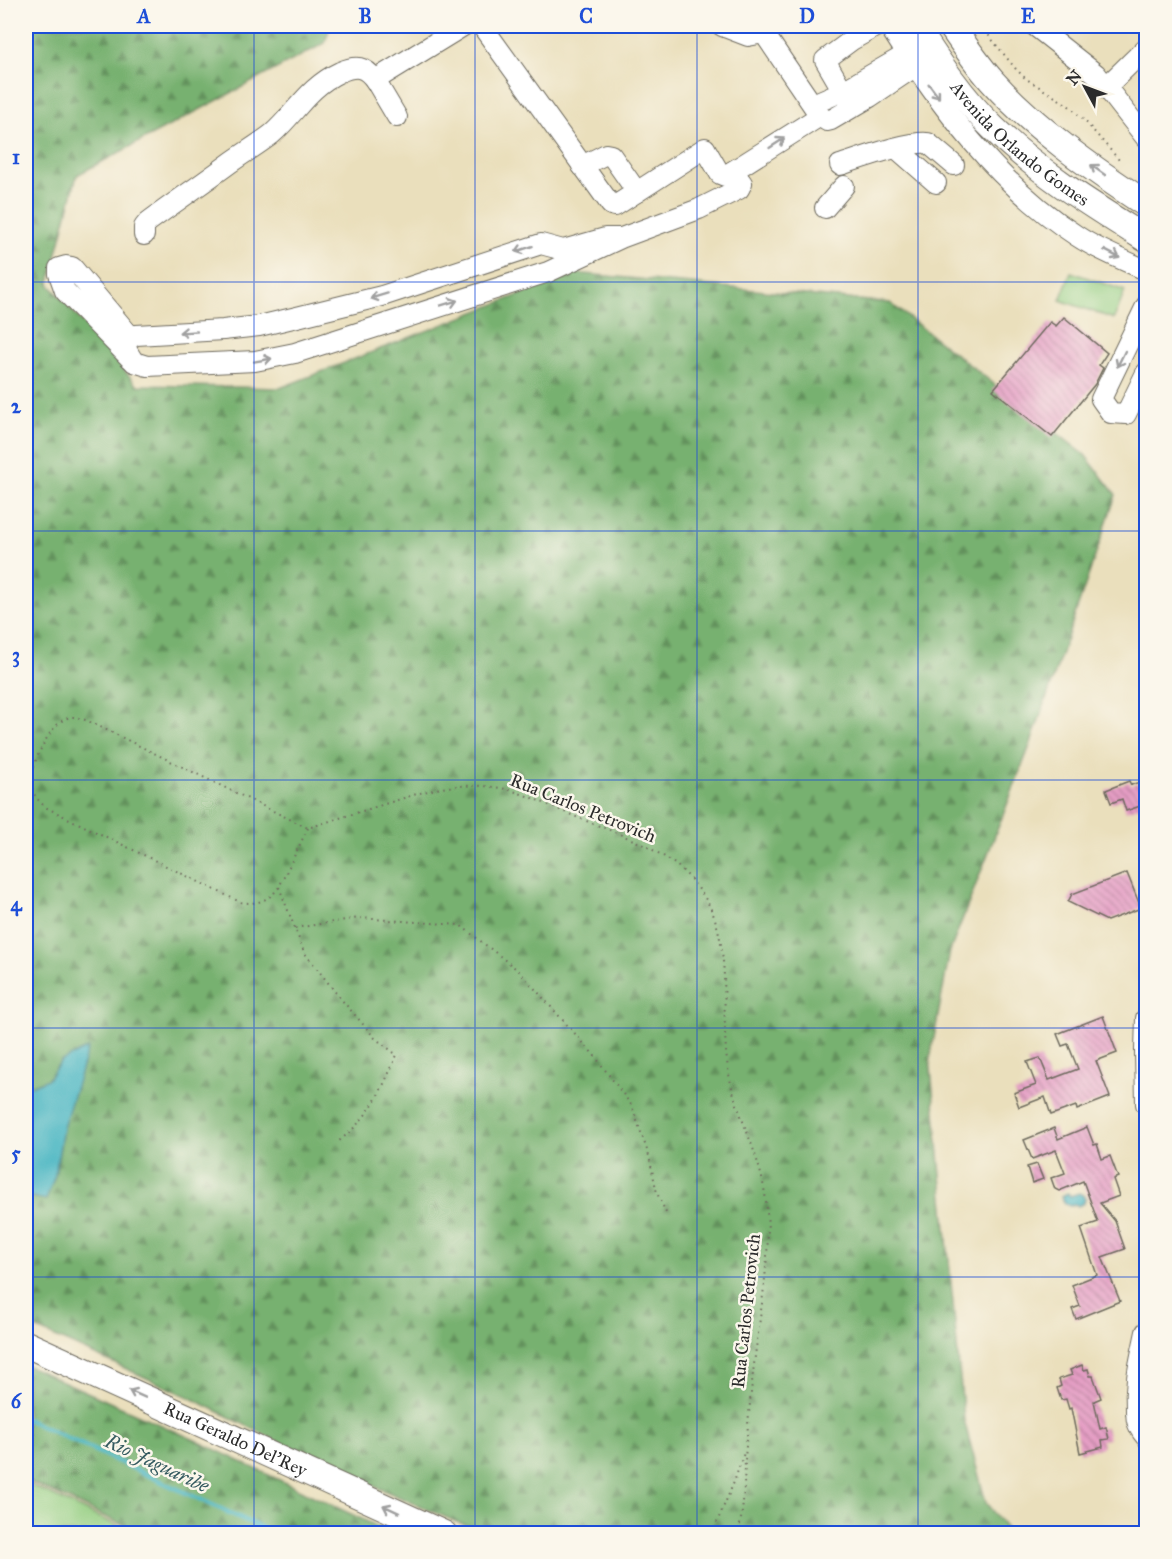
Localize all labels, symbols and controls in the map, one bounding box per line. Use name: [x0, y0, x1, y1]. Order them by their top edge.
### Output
text: A: [135, 4, 151, 28]
text: B: [358, 4, 372, 28]
text: C: [579, 4, 593, 28]
text: D: [799, 4, 815, 28]
text: E: [1021, 4, 1036, 28]
north arrow: [1055, 57, 1115, 117]
text: N: [1062, 66, 1086, 89]
street label: Avenida Orlando Gomes: [945, 76, 1093, 211]
one-way arrow: [928, 83, 940, 99]
one-way arrow: [768, 137, 785, 149]
text: 1: [12, 145, 20, 169]
one-way arrow: [1091, 164, 1107, 176]
one-way arrow: [515, 245, 534, 256]
one-way arrow: [1103, 248, 1120, 260]
one-way arrow: [370, 291, 389, 302]
one-way arrow: [439, 297, 458, 308]
one-way arrow: [179, 327, 199, 338]
one-way arrow: [1114, 349, 1126, 367]
one-way arrow: [252, 354, 272, 365]
text: 2: [11, 394, 22, 418]
text: 3: [12, 643, 20, 668]
street label: Rua Carlos Petrovich: [507, 769, 659, 847]
text: 4: [10, 892, 22, 917]
text: 5: [11, 1141, 21, 1165]
street label: Rua Carlos Petrovich: [727, 1233, 765, 1389]
one-way arrow: [128, 1388, 146, 1400]
text: 6: [11, 1389, 23, 1413]
street label: Rua Geraldo Del'Rey: [160, 1397, 311, 1482]
water label: Rio Jaguaribe: [100, 1428, 213, 1498]
one-way arrow: [383, 1503, 401, 1515]

